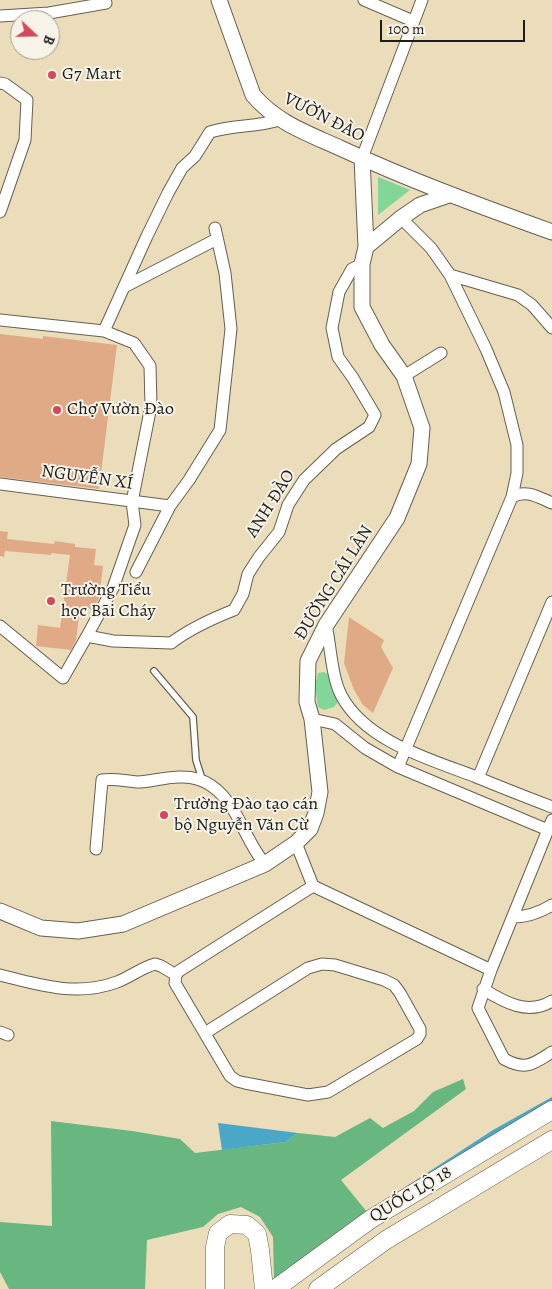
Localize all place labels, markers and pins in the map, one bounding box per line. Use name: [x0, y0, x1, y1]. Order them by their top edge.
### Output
place label: G7 Mart: [62, 64, 121, 86]
marker: G7 Mart: [46, 69, 58, 81]
place label: Chợ Vườn Đào: [67, 399, 174, 421]
marker: Chợ Vườn Đào: [51, 404, 63, 416]
place label: Trường Tiểu học Bãi Cháy: [61, 580, 155, 622]
marker: Trường Tiểu học Bãi Cháy: [45, 595, 57, 607]
place label: Trường Đào tạo cán bộ Nguyễn Văn Cừ: [174, 794, 318, 836]
marker: Trường Đào tạo cán bộ Nguyễn Văn Cừ: [158, 809, 170, 821]

